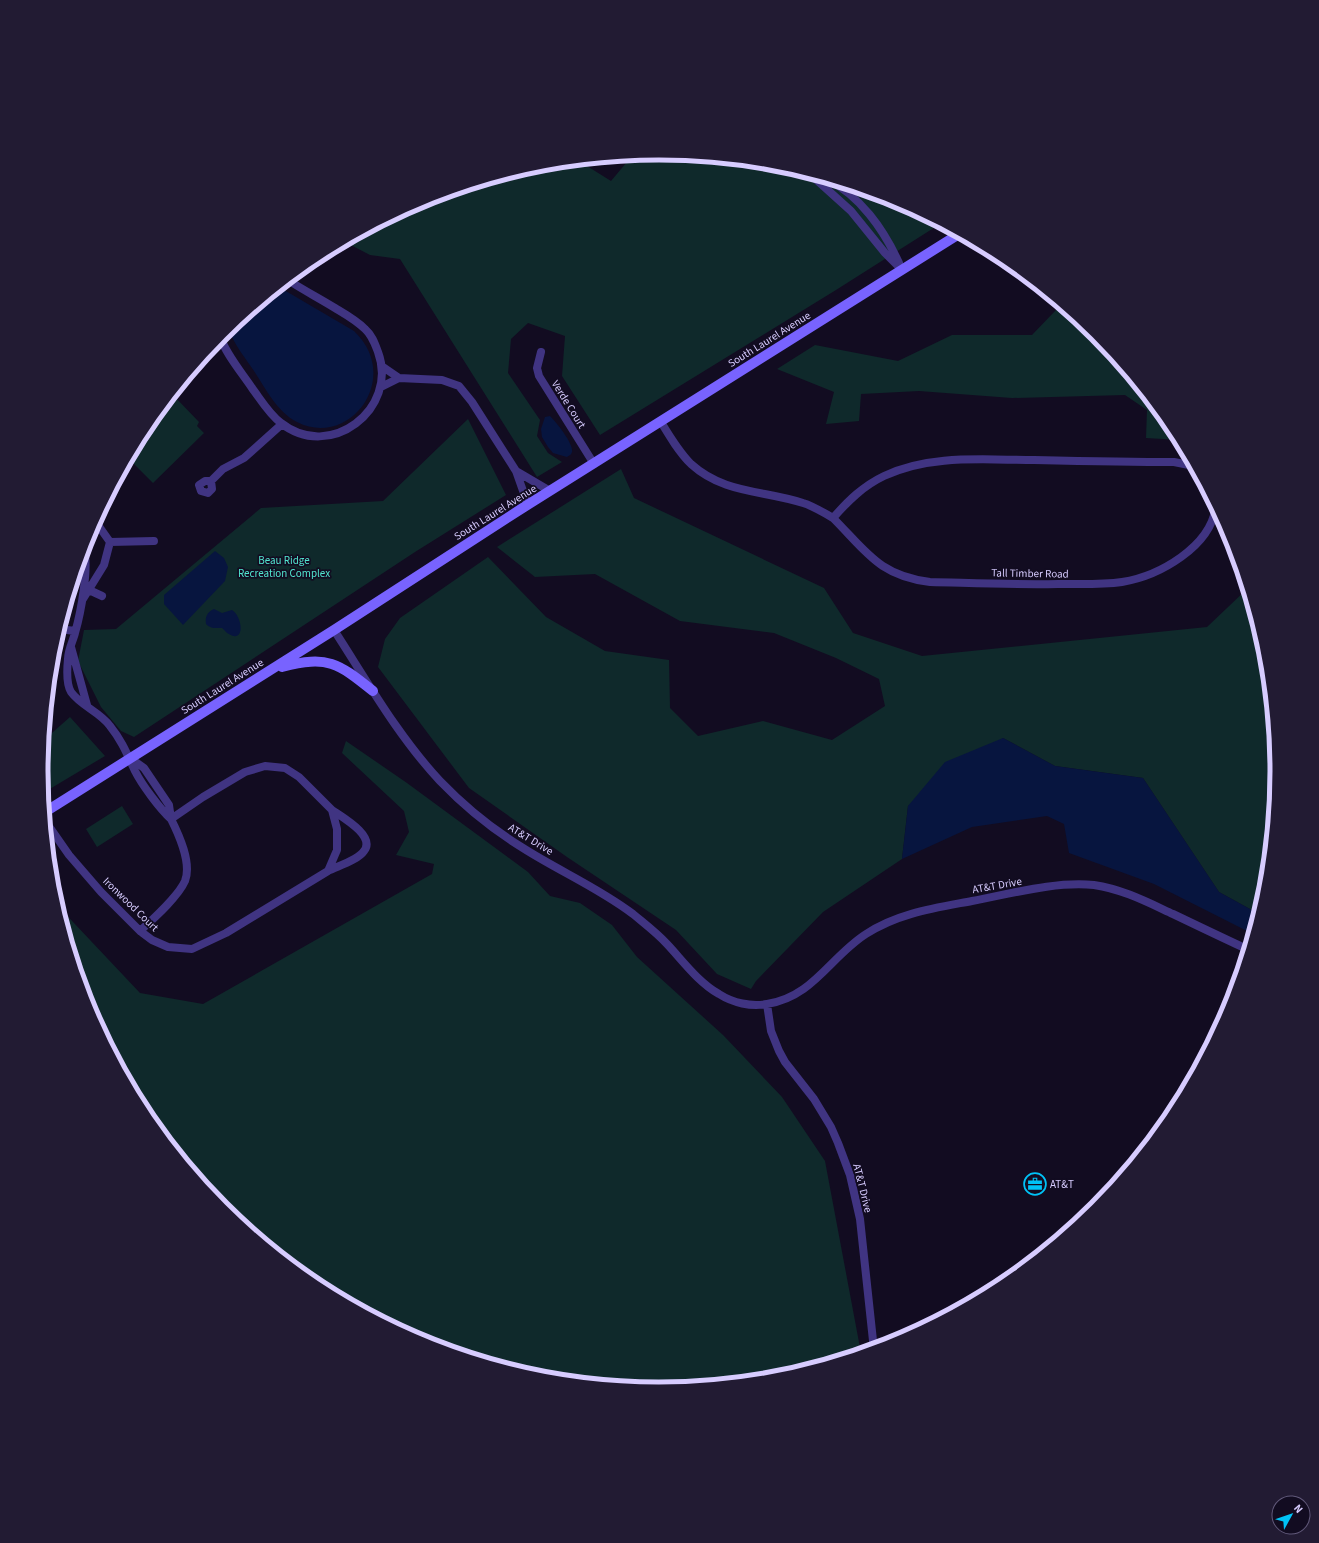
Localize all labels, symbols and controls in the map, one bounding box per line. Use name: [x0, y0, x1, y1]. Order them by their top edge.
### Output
street label: South Laurel Avenue: [725, 308, 814, 371]
street label: Verde Court: [548, 377, 589, 431]
street label: South Laurel Avenue: [451, 481, 540, 544]
park label: Beau Ridge Recreation Complex: [238, 553, 330, 581]
street label: Tall Timber Road: [991, 565, 1069, 582]
street label: South Laurel Avenue: [178, 655, 267, 718]
street label: AT&T Drive: [505, 820, 556, 859]
street label: Ironwood Court: [99, 874, 162, 935]
street label: AT&T Drive: [971, 874, 1023, 897]
street label: AT&T Drive: [849, 1162, 876, 1215]
office icon: AT&T: [1022, 1171, 1048, 1197]
place label: AT&T: [1050, 1177, 1074, 1192]
north arrow: [1271, 1495, 1311, 1535]
text: N: [1290, 1501, 1306, 1517]

